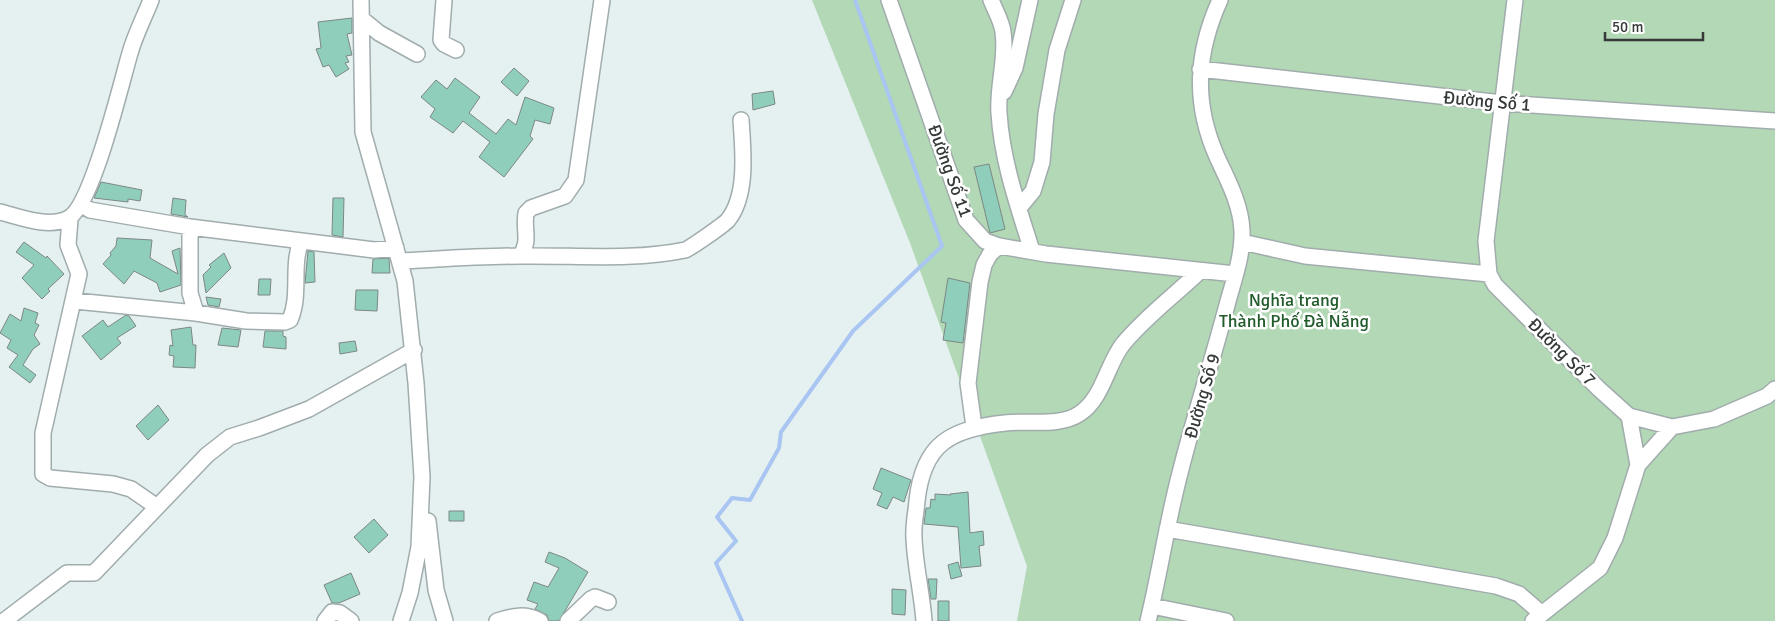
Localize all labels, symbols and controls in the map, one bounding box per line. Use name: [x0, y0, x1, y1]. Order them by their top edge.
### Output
scale bar: [1605, 10, 1702, 42]
text: 50 m: [1612, 18, 1643, 36]
street label: Đường Số 1: [1442, 86, 1532, 116]
street label: Đường Số 11: [923, 122, 977, 220]
park label: Nghĩa trang Thành Phố Đà Nẵng: [1219, 289, 1369, 332]
street label: Đường Số 7: [1523, 313, 1601, 391]
street label: Đường Số 9: [1179, 351, 1225, 441]

